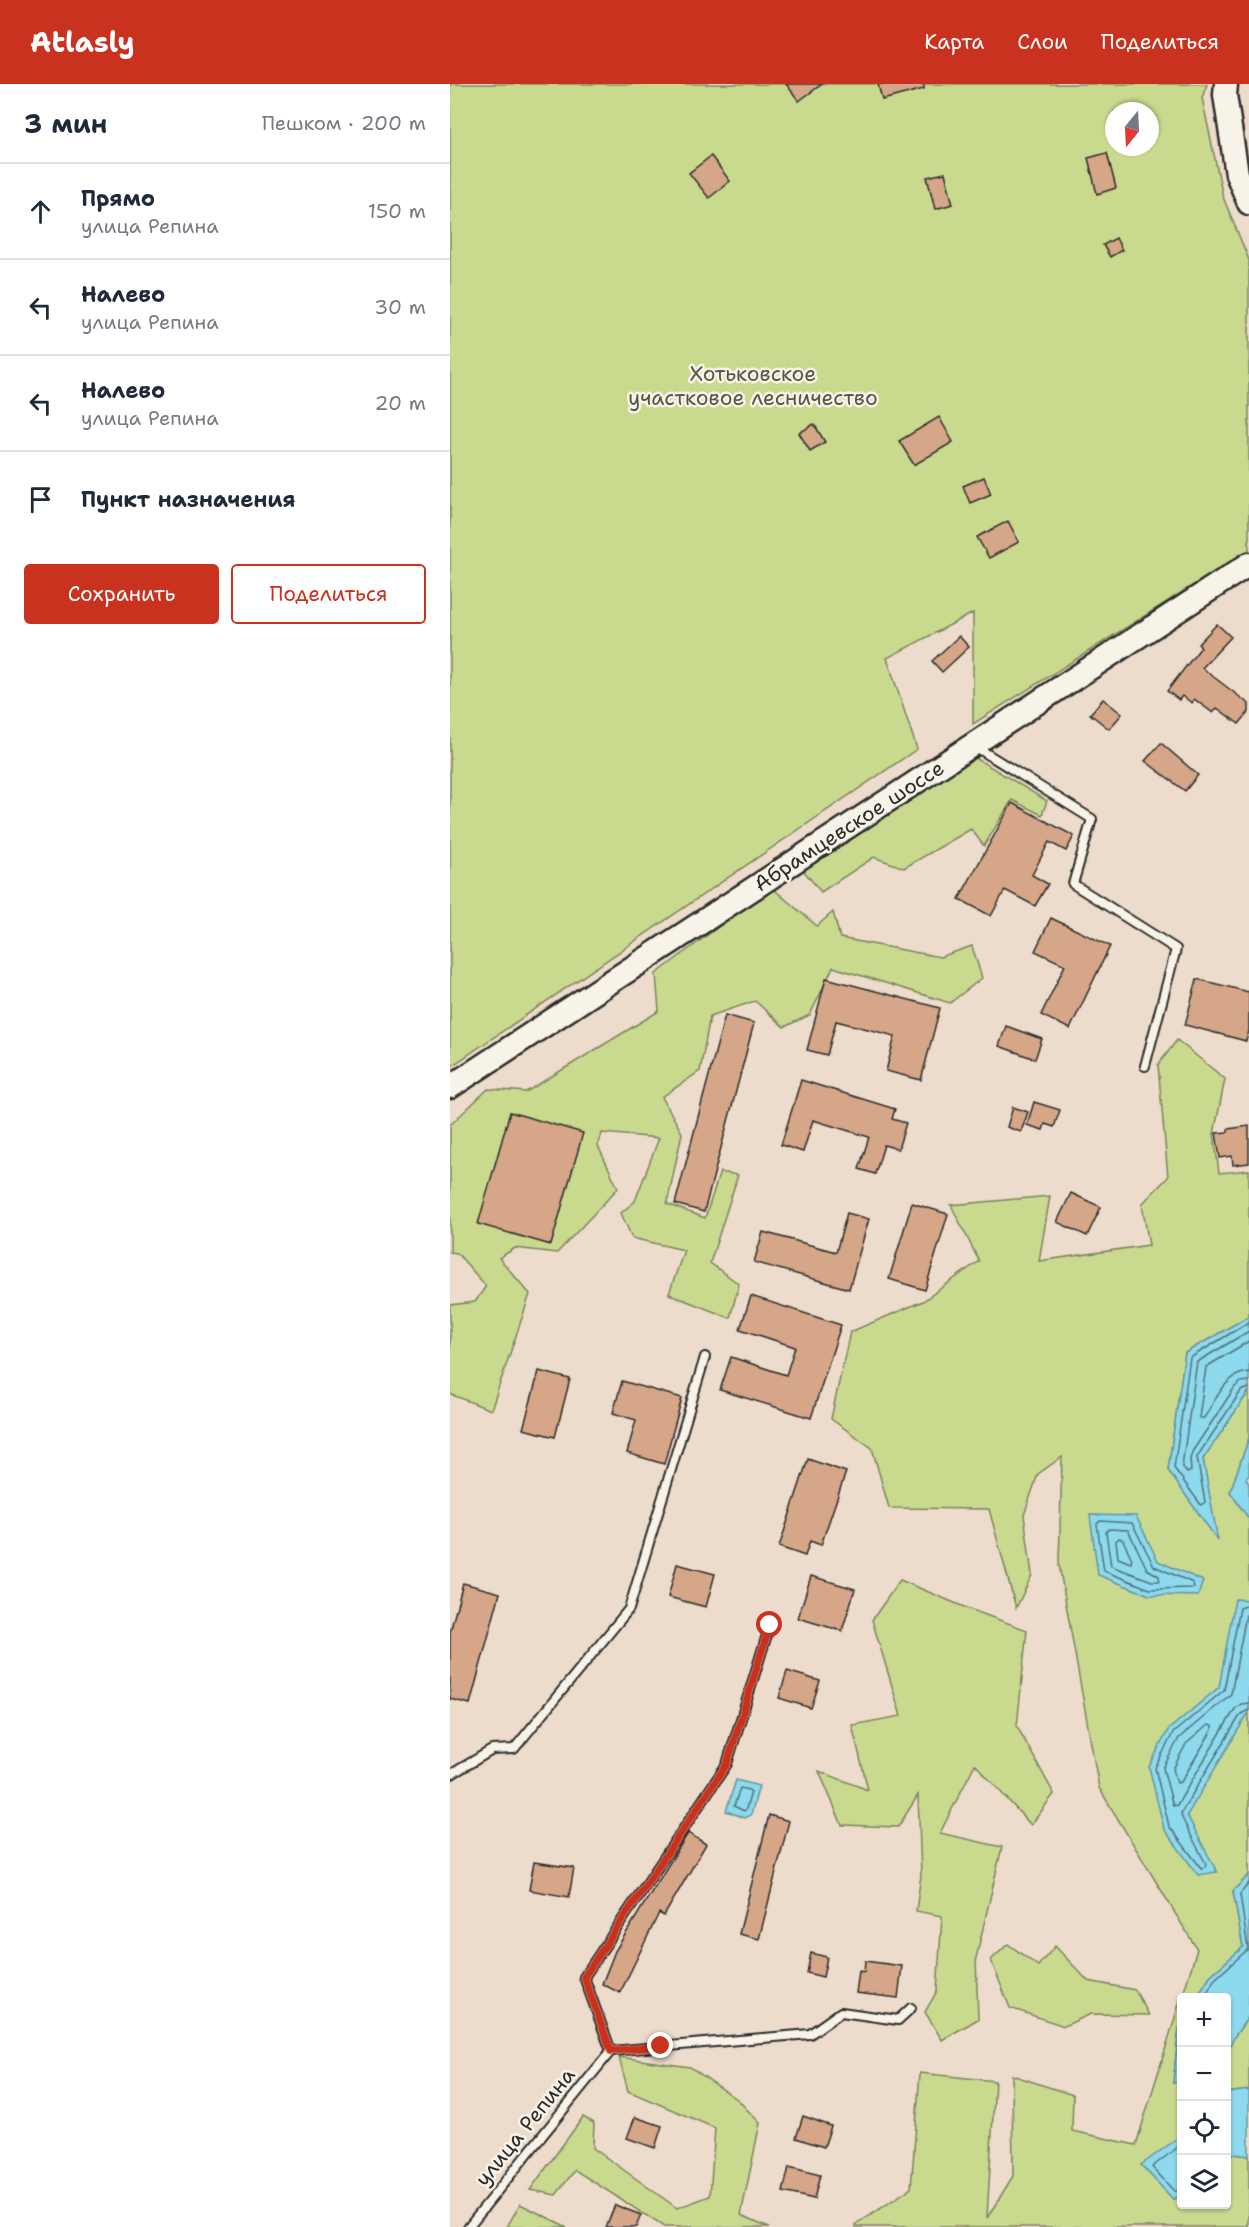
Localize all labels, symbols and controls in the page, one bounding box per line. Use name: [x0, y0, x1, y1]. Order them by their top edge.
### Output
text: Atlasly: [30, 23, 135, 61]
text: Карта: [924, 28, 984, 56]
text: Слои: [1017, 28, 1068, 56]
text: Поделиться: [1101, 28, 1219, 56]
north arrow: [1105, 102, 1159, 156]
text: 3 мин: [24, 106, 107, 141]
text: Пешком · 200 m: [262, 110, 426, 136]
text: Прямо: [81, 184, 155, 213]
icon: ahead: [24, 195, 57, 228]
text: 150 m: [368, 198, 426, 224]
text: улица Репина: [81, 213, 219, 239]
text: Налево: [81, 280, 165, 309]
icon: left: [24, 291, 57, 324]
text: 30 m: [374, 294, 426, 320]
text: улица Репина: [81, 309, 219, 335]
park label: Хотьковское участковое лесничество: [628, 360, 878, 412]
text: Налево: [81, 376, 165, 405]
icon: left: [24, 387, 57, 420]
text: 20 m: [375, 390, 426, 416]
text: улица Репина: [81, 405, 219, 431]
icon: arrive: [24, 483, 57, 516]
text: Пункт назначения: [81, 485, 295, 514]
button: Сохранить: [24, 564, 219, 624]
button: Поделиться: [231, 564, 426, 624]
street label: Абрамцевское шоссе: [749, 754, 949, 898]
route start: [756, 1611, 782, 1637]
map controls: [1177, 1993, 1231, 2209]
button: +: [1177, 1993, 1231, 2047]
route end: [647, 2032, 673, 2058]
button: −: [1177, 2047, 1231, 2101]
street label: улица Репина: [469, 2062, 581, 2192]
button: locate: [1177, 2101, 1231, 2155]
button: layers: [1177, 2155, 1231, 2209]

